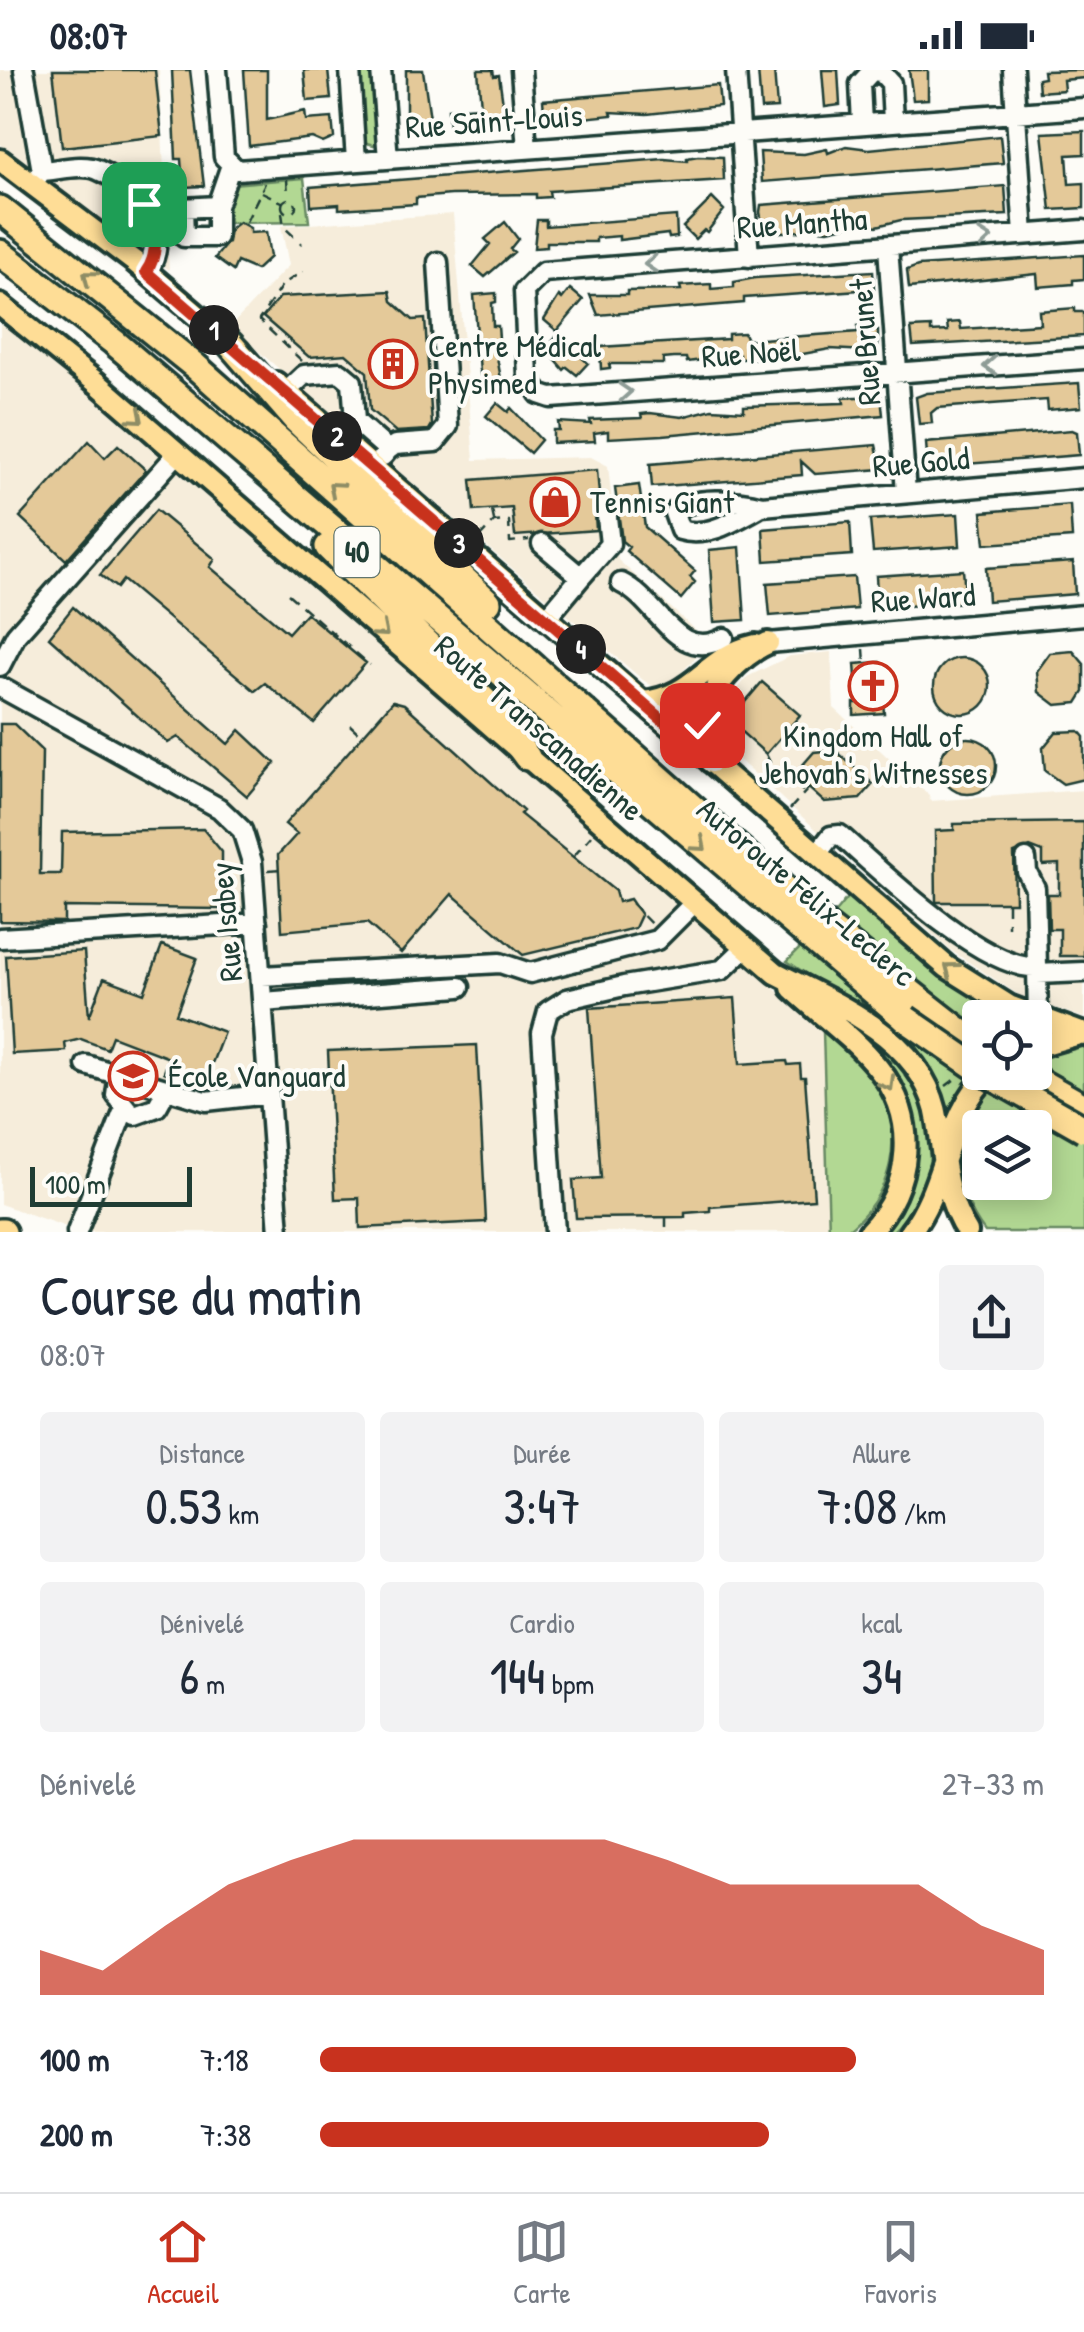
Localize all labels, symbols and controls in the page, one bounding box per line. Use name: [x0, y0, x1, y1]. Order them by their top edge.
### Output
text: 08:07: [50, 9, 128, 61]
street label: Rue Saint-Louis: [404, 93, 584, 148]
pin: [102, 162, 187, 247]
icon: arrive: [117, 177, 172, 232]
street label: Rue Mantha: [735, 197, 869, 248]
one-way arrow: [978, 228, 994, 250]
one-way arrow: [643, 253, 659, 274]
one-way arrow: [82, 271, 100, 288]
street label: Rue Brunet: [839, 276, 890, 407]
pin: 1: [189, 305, 239, 355]
text: 1: [209, 311, 219, 349]
place label: Centre Médical Physimed: [428, 324, 602, 404]
street label: Rue Noël: [700, 328, 802, 377]
building icon: Centre Médical Physimed: [367, 338, 419, 390]
one-way arrow: [982, 355, 998, 376]
one-way arrow: [617, 382, 633, 404]
one-way arrow: [125, 406, 143, 424]
pin: 2: [312, 411, 362, 461]
text: 2: [330, 417, 344, 455]
street label: Rue Gold: [871, 436, 971, 487]
shop icon: Tennis Giant: [529, 476, 581, 528]
place label: Tennis Giant: [590, 480, 735, 523]
one-way arrow: [329, 482, 347, 500]
pin: 3: [434, 518, 484, 568]
text: 3: [453, 524, 465, 562]
road number: 40: [334, 527, 380, 577]
street label: Rue Ward: [869, 572, 977, 623]
one-way arrow: [370, 619, 389, 637]
pin: 4: [556, 624, 606, 674]
street label: Route Transcanadienne: [426, 625, 653, 831]
text: 4: [576, 630, 586, 668]
church icon: Kingdom Hall of Jehovah's Witnesses: [847, 660, 899, 712]
pin: [660, 683, 745, 768]
icon: check: [675, 698, 730, 753]
place label: Kingdom Hall of Jehovah's Witnesses: [758, 714, 988, 794]
street label: Autoroute Félix-Leclerc: [688, 788, 925, 996]
one-way arrow: [688, 833, 706, 851]
street label: Rue Isabey: [199, 861, 252, 983]
one-way arrow: [944, 963, 962, 980]
map controls: [962, 1000, 1052, 1200]
button: locate: [962, 1000, 1052, 1090]
school or university icon: École Vanguard: [107, 1050, 159, 1102]
place label: École Vanguard: [168, 1054, 345, 1097]
one-way arrow: [876, 1073, 895, 1091]
button: layers: [962, 1110, 1052, 1200]
scale bar: [30, 1162, 192, 1206]
text: 100 m: [45, 1165, 106, 1203]
text: Course du matin: [40, 1258, 362, 1332]
button: share: [939, 1265, 1044, 1370]
text: 08:07: [40, 1333, 106, 1376]
text: Distance: [160, 1434, 245, 1472]
text: Durée: [513, 1434, 571, 1472]
text: Allure: [852, 1434, 911, 1472]
text: 0.53: [145, 1472, 222, 1540]
text: 3:47: [503, 1472, 581, 1540]
text: 7:08: [817, 1472, 897, 1540]
text: km: [222, 1495, 259, 1533]
text: /km: [897, 1495, 946, 1533]
text: Dénivelé: [160, 1604, 244, 1642]
text: Cardio: [509, 1604, 575, 1642]
text: kcal: [861, 1604, 902, 1642]
text: 6: [180, 1642, 200, 1710]
text: 144: [490, 1642, 545, 1710]
text: 34: [861, 1642, 902, 1710]
text: m: [200, 1665, 225, 1703]
text: bpm: [545, 1665, 594, 1703]
text: Dénivelé: [40, 1762, 136, 1805]
text: 27–33 m: [942, 1762, 1044, 1805]
text: 100 m: [40, 2038, 109, 2081]
text: 7:18: [200, 2038, 249, 2081]
text: 200 m: [40, 2113, 113, 2156]
text: 7:38: [200, 2113, 251, 2156]
tab: Accueil: [147, 2214, 219, 2312]
tab: Carte: [513, 2214, 571, 2312]
tab: Favoris: [865, 2214, 937, 2312]

